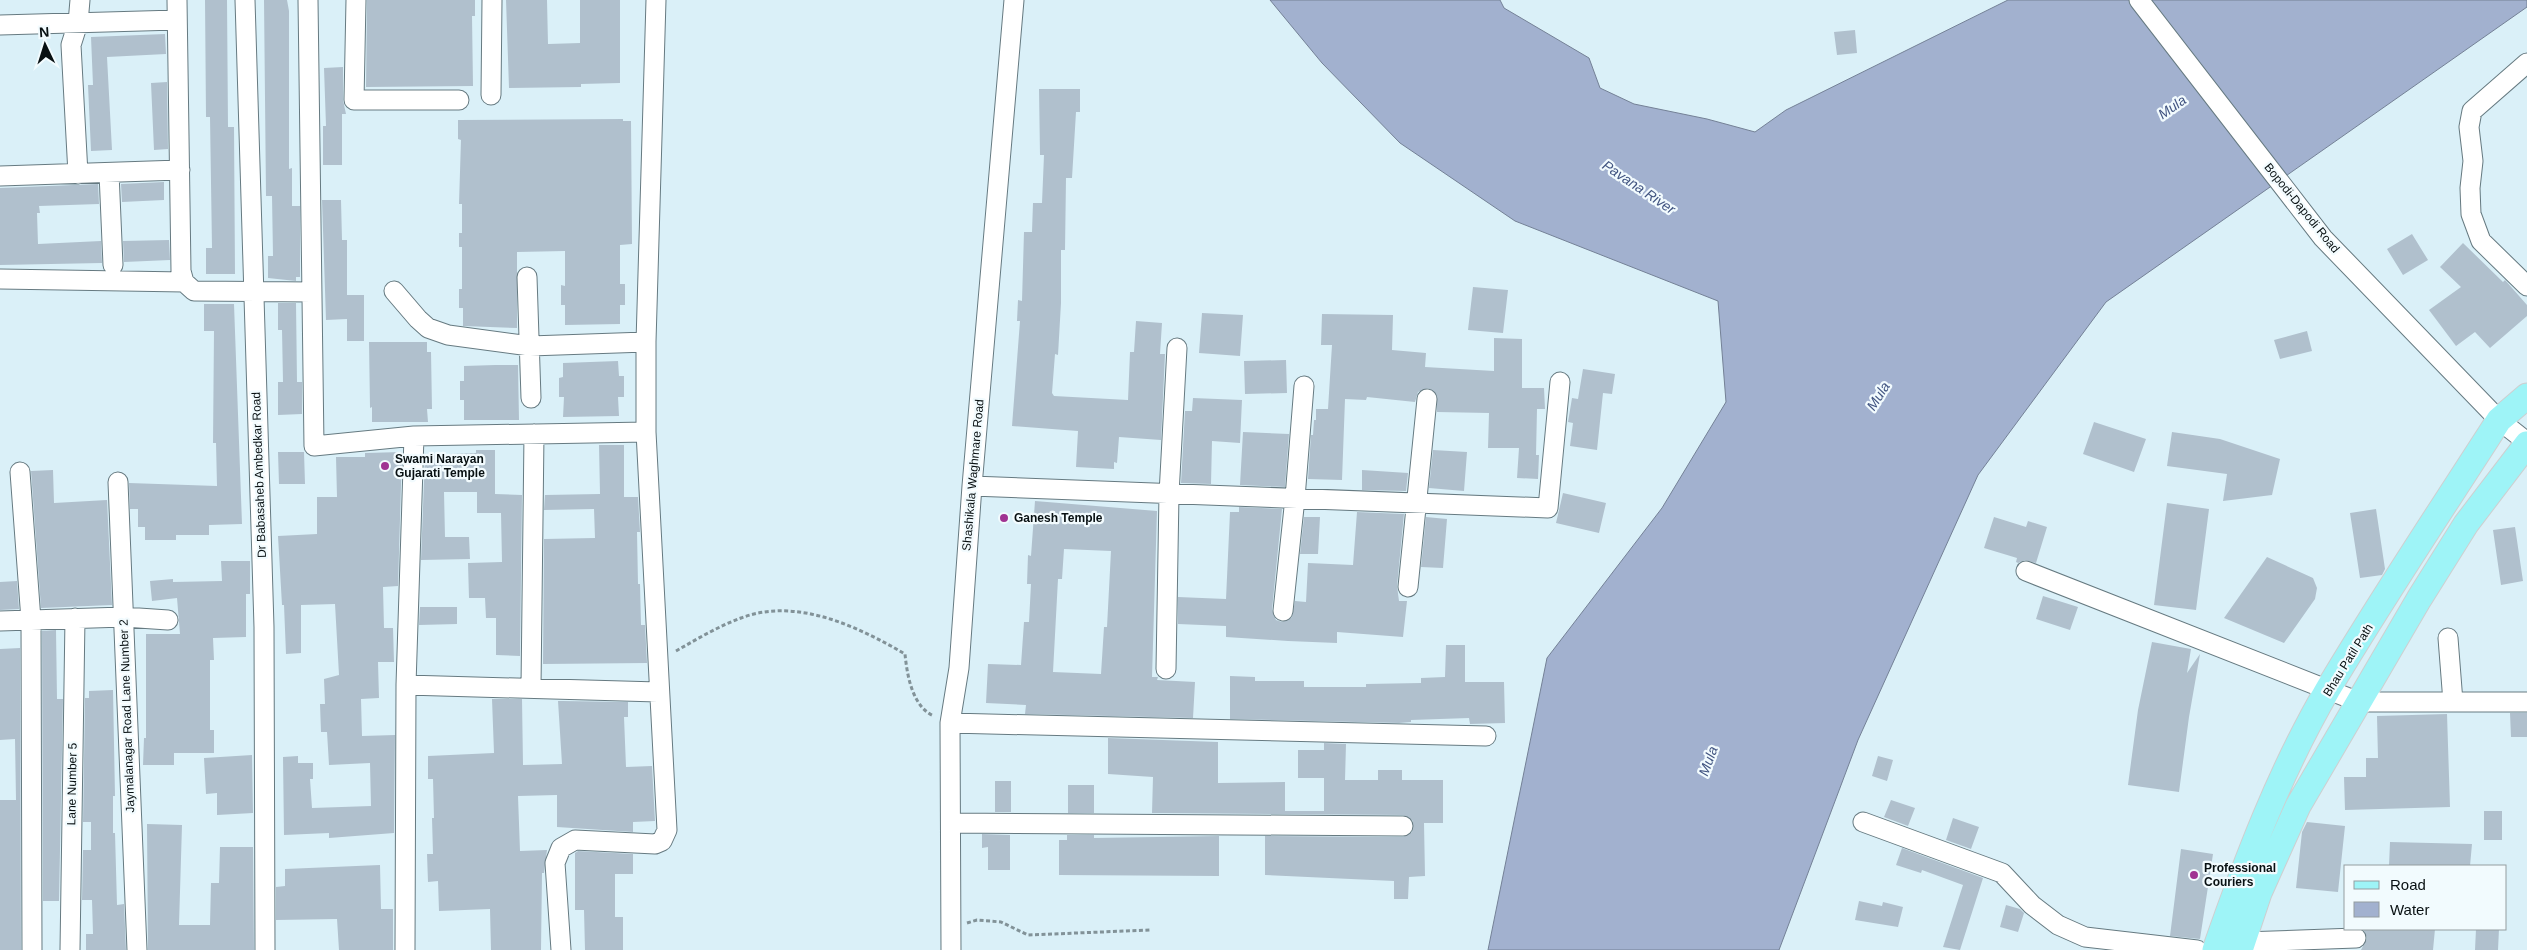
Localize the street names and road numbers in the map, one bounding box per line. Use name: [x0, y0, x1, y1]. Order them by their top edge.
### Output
street label: Bopodi-Dapodi Road: [2261, 160, 2343, 256]
street label: Dr Babasaheb Ambedkar Road: [249, 392, 269, 558]
street label: Shashikala Waghmare Road: [959, 399, 987, 551]
street label: Jaymalanagar Road Lane Number 2: [117, 619, 137, 813]
street label: Bhau Patil Path: [2320, 621, 2376, 699]
street label: Lane Number 5: [64, 742, 80, 825]

